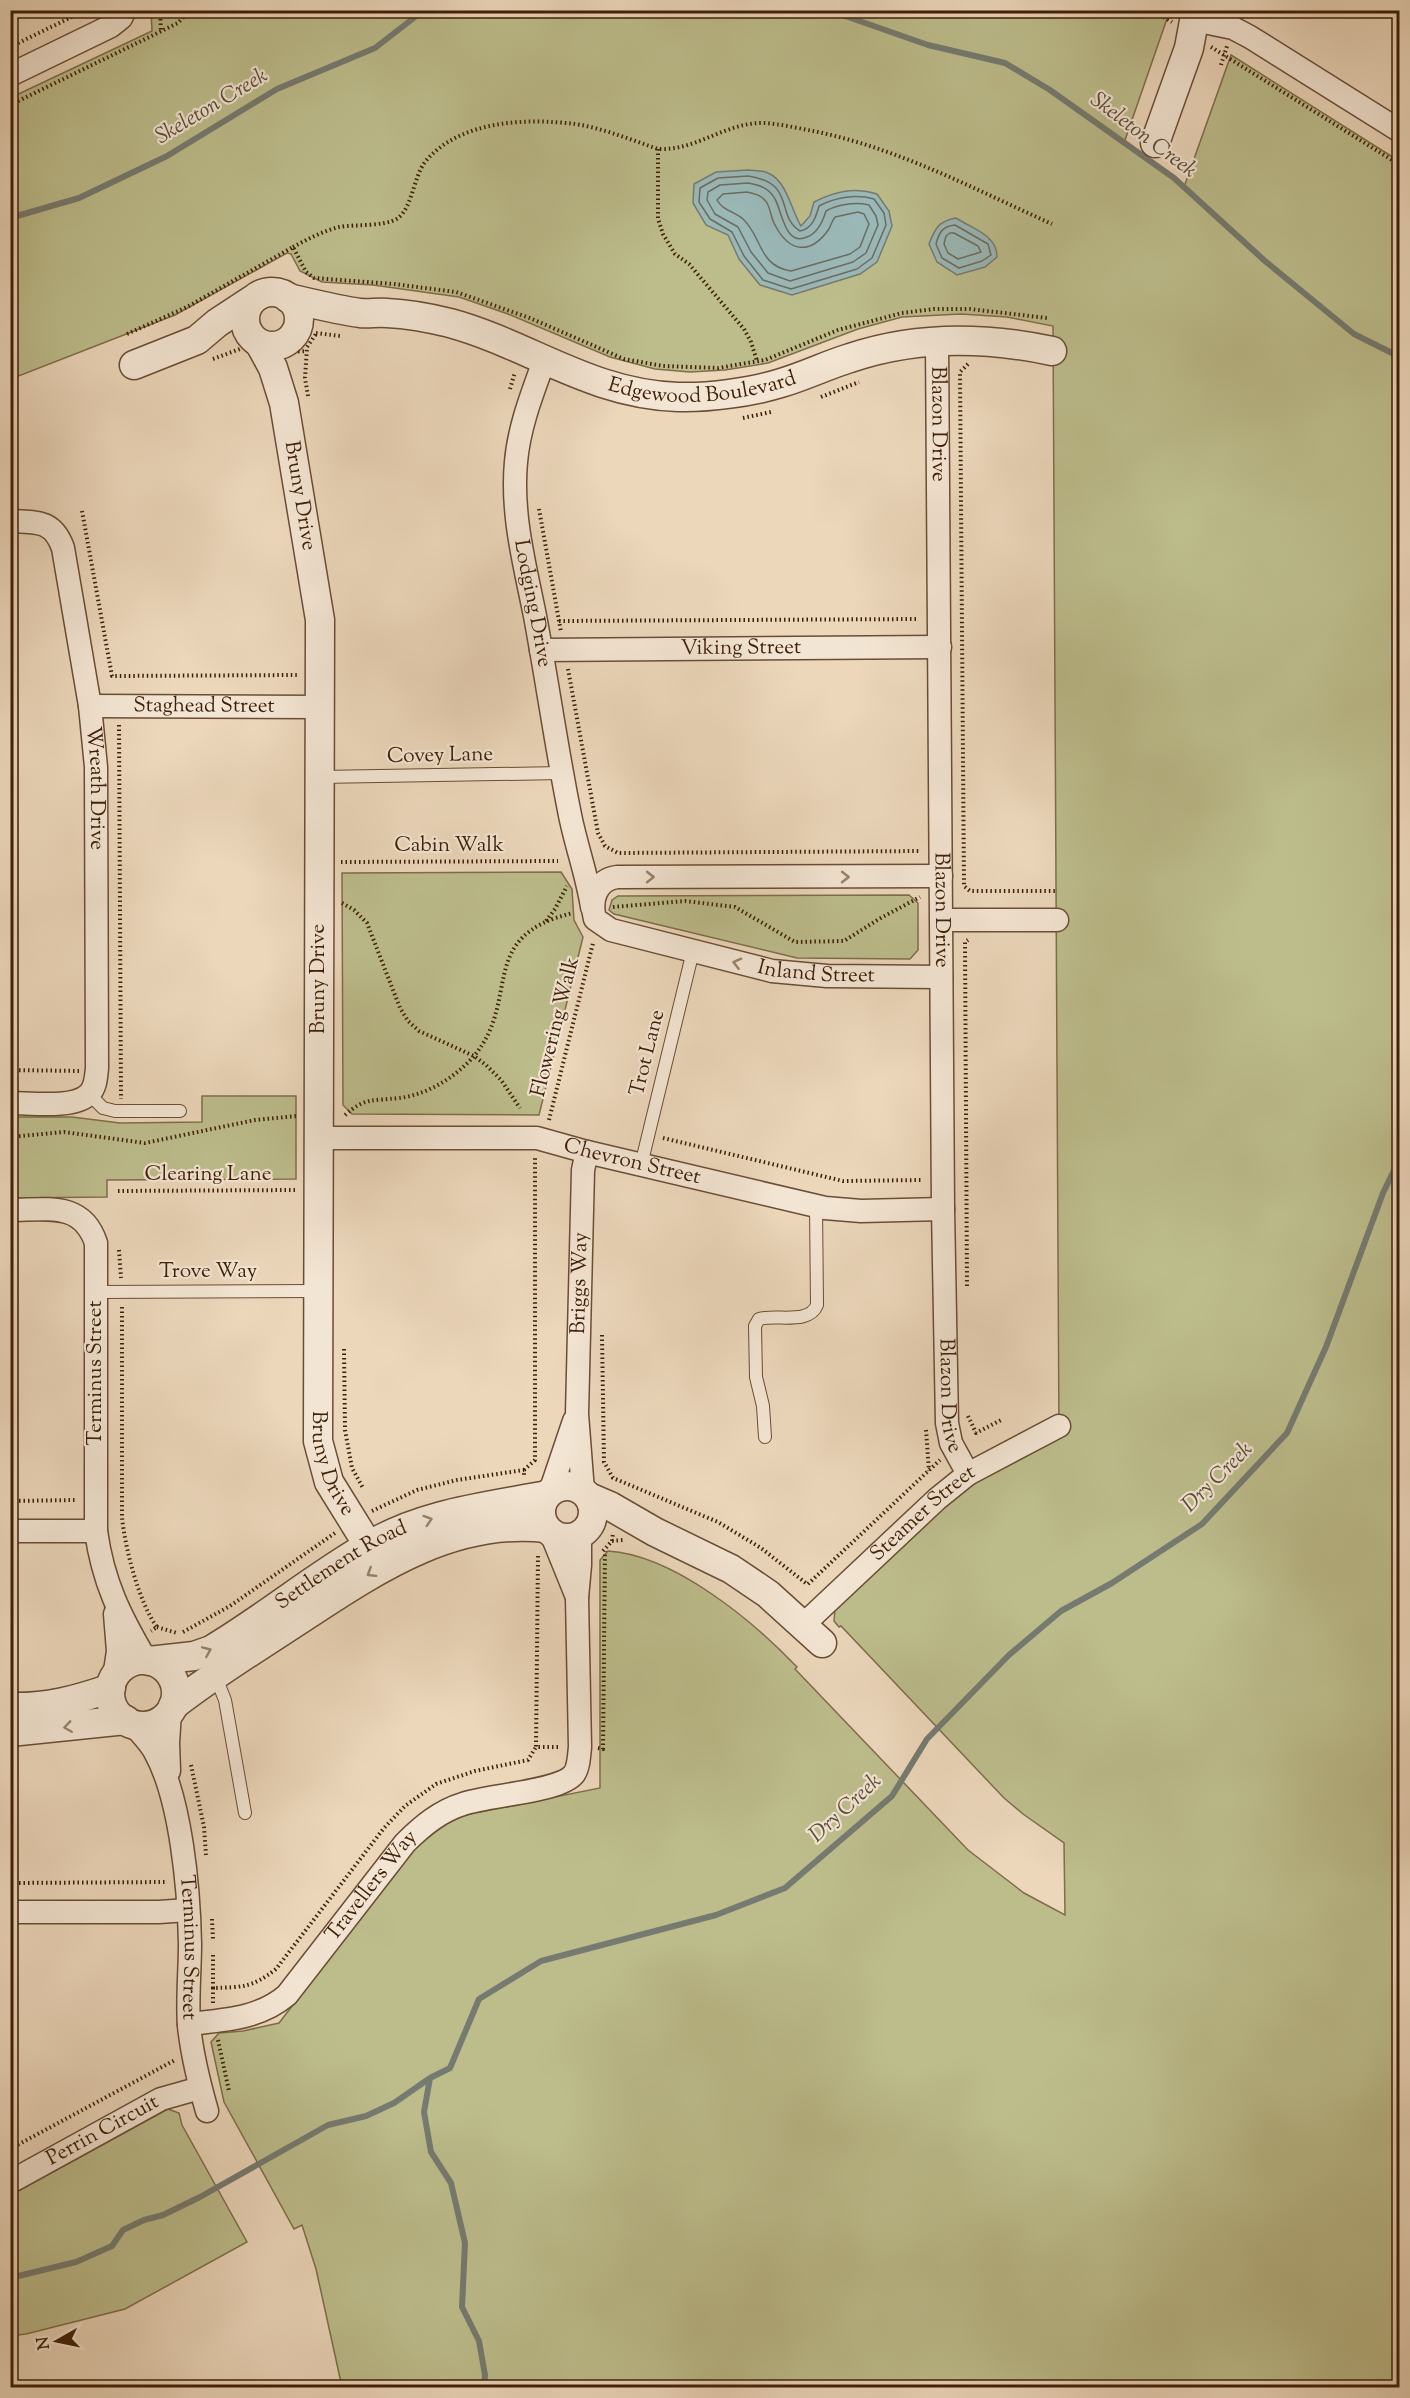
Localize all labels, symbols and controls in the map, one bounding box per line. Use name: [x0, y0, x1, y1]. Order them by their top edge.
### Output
water label: Skeleton Creek: [150, 61, 274, 153]
water label: Skeleton Creek: [1083, 85, 1203, 187]
street label: Edgewood Boulevard: [604, 364, 801, 412]
street label: Blazon Drive: [922, 366, 953, 482]
street label: Bruny Drive: [276, 439, 323, 553]
street label: Lodging Drive: [505, 537, 559, 669]
street label: Viking Street: [681, 633, 801, 664]
street label: Staghead Street: [133, 691, 275, 722]
street label: Wreath Drive: [77, 725, 111, 850]
street label: Covey Lane: [387, 740, 493, 772]
street label: Cabin Walk: [394, 831, 504, 861]
street label: Blazon Drive: [926, 852, 956, 968]
one-way arrow: [646, 871, 655, 883]
one-way arrow: [841, 871, 850, 883]
street label: Bruny Drive: [304, 924, 334, 1034]
street label: Flowering Walk: [524, 953, 588, 1100]
street label: Inland Street: [754, 953, 875, 991]
one-way arrow: [732, 957, 742, 970]
street label: Trot Lane: [623, 1007, 673, 1099]
street label: Chevron Street: [560, 1131, 703, 1193]
street label: Clearing Lane: [145, 1160, 271, 1190]
street label: Briggs Way: [564, 1231, 596, 1335]
street label: Trove Way: [159, 1257, 258, 1287]
street label: Terminus Street: [81, 1300, 111, 1446]
street label: Blazon Drive: [930, 1338, 969, 1459]
street label: Bruny Drive: [303, 1411, 362, 1522]
water label: Dry Creek: [1175, 1435, 1261, 1521]
street label: Steamer Street: [864, 1458, 981, 1569]
street label: Settlement Road: [270, 1513, 412, 1618]
one-way arrow: [422, 1515, 433, 1527]
one-way arrow: [367, 1566, 377, 1578]
one-way arrow: [200, 1646, 211, 1658]
one-way arrow: [64, 1720, 73, 1733]
water label: Dry Creek: [803, 1767, 890, 1851]
street label: Travellers Way: [319, 1823, 425, 1948]
street label: Terminus Street: [171, 1873, 205, 2020]
street label: Perrin Circuit: [41, 2088, 165, 2174]
north arrow: [27, 2311, 87, 2371]
text: N: [32, 2335, 57, 2351]

